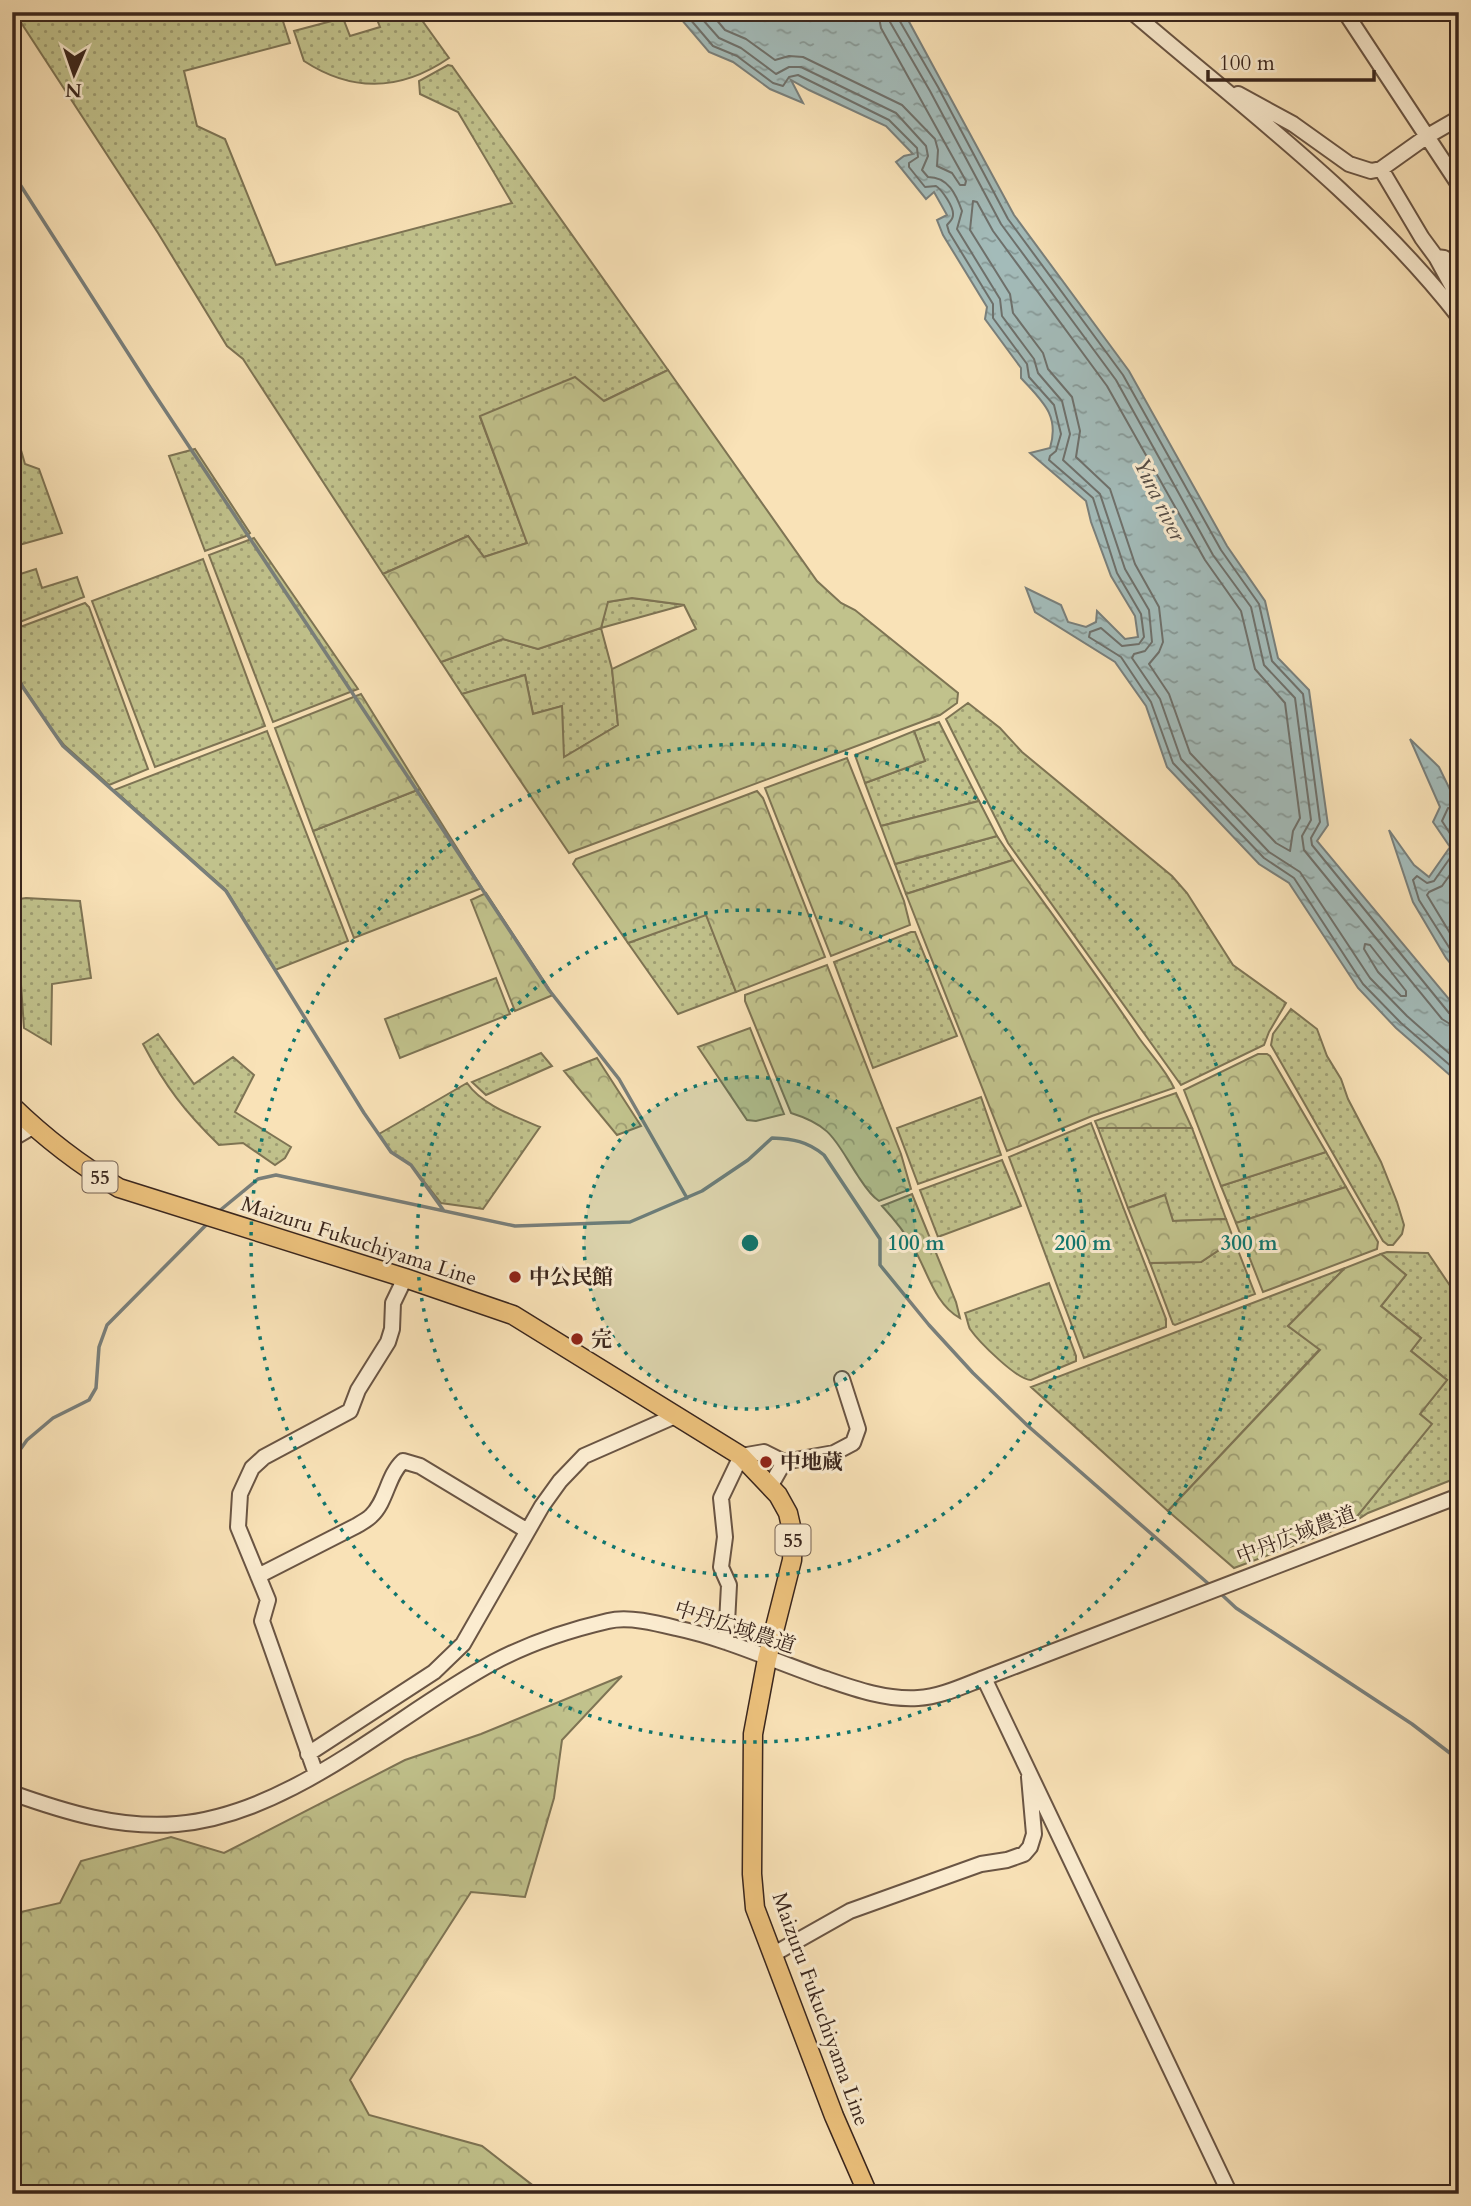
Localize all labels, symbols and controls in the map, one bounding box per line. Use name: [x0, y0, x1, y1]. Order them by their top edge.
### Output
north arrow: [38, 38, 108, 108]
scale bar: [1208, 38, 1375, 82]
text: 100 m: [1219, 49, 1275, 78]
text: N: [64, 77, 82, 103]
water label: Yura river: [1126, 452, 1194, 548]
road number: 55: [82, 1162, 118, 1192]
street label: Maizuru Fukuchiyama Line: [237, 1190, 481, 1293]
text: 100 m: [887, 1229, 945, 1258]
text: 200 m: [1054, 1229, 1112, 1258]
text: 300 m: [1220, 1229, 1278, 1258]
centre of rings: [738, 1231, 762, 1255]
place label: 中公民館: [529, 1263, 613, 1292]
marker: 中公民館: [507, 1269, 523, 1285]
place label: 完: [591, 1325, 612, 1354]
marker: 完: [569, 1331, 585, 1347]
place label: 中地蔵: [780, 1448, 843, 1477]
marker: 中地蔵: [758, 1454, 774, 1470]
street label: 中丹広域農道: [1232, 1499, 1360, 1572]
road number: 55: [776, 1524, 810, 1556]
street label: 中丹広域農道: [670, 1594, 799, 1661]
street label: Maizuru Fukuchiyama Line: [765, 1888, 876, 2130]

